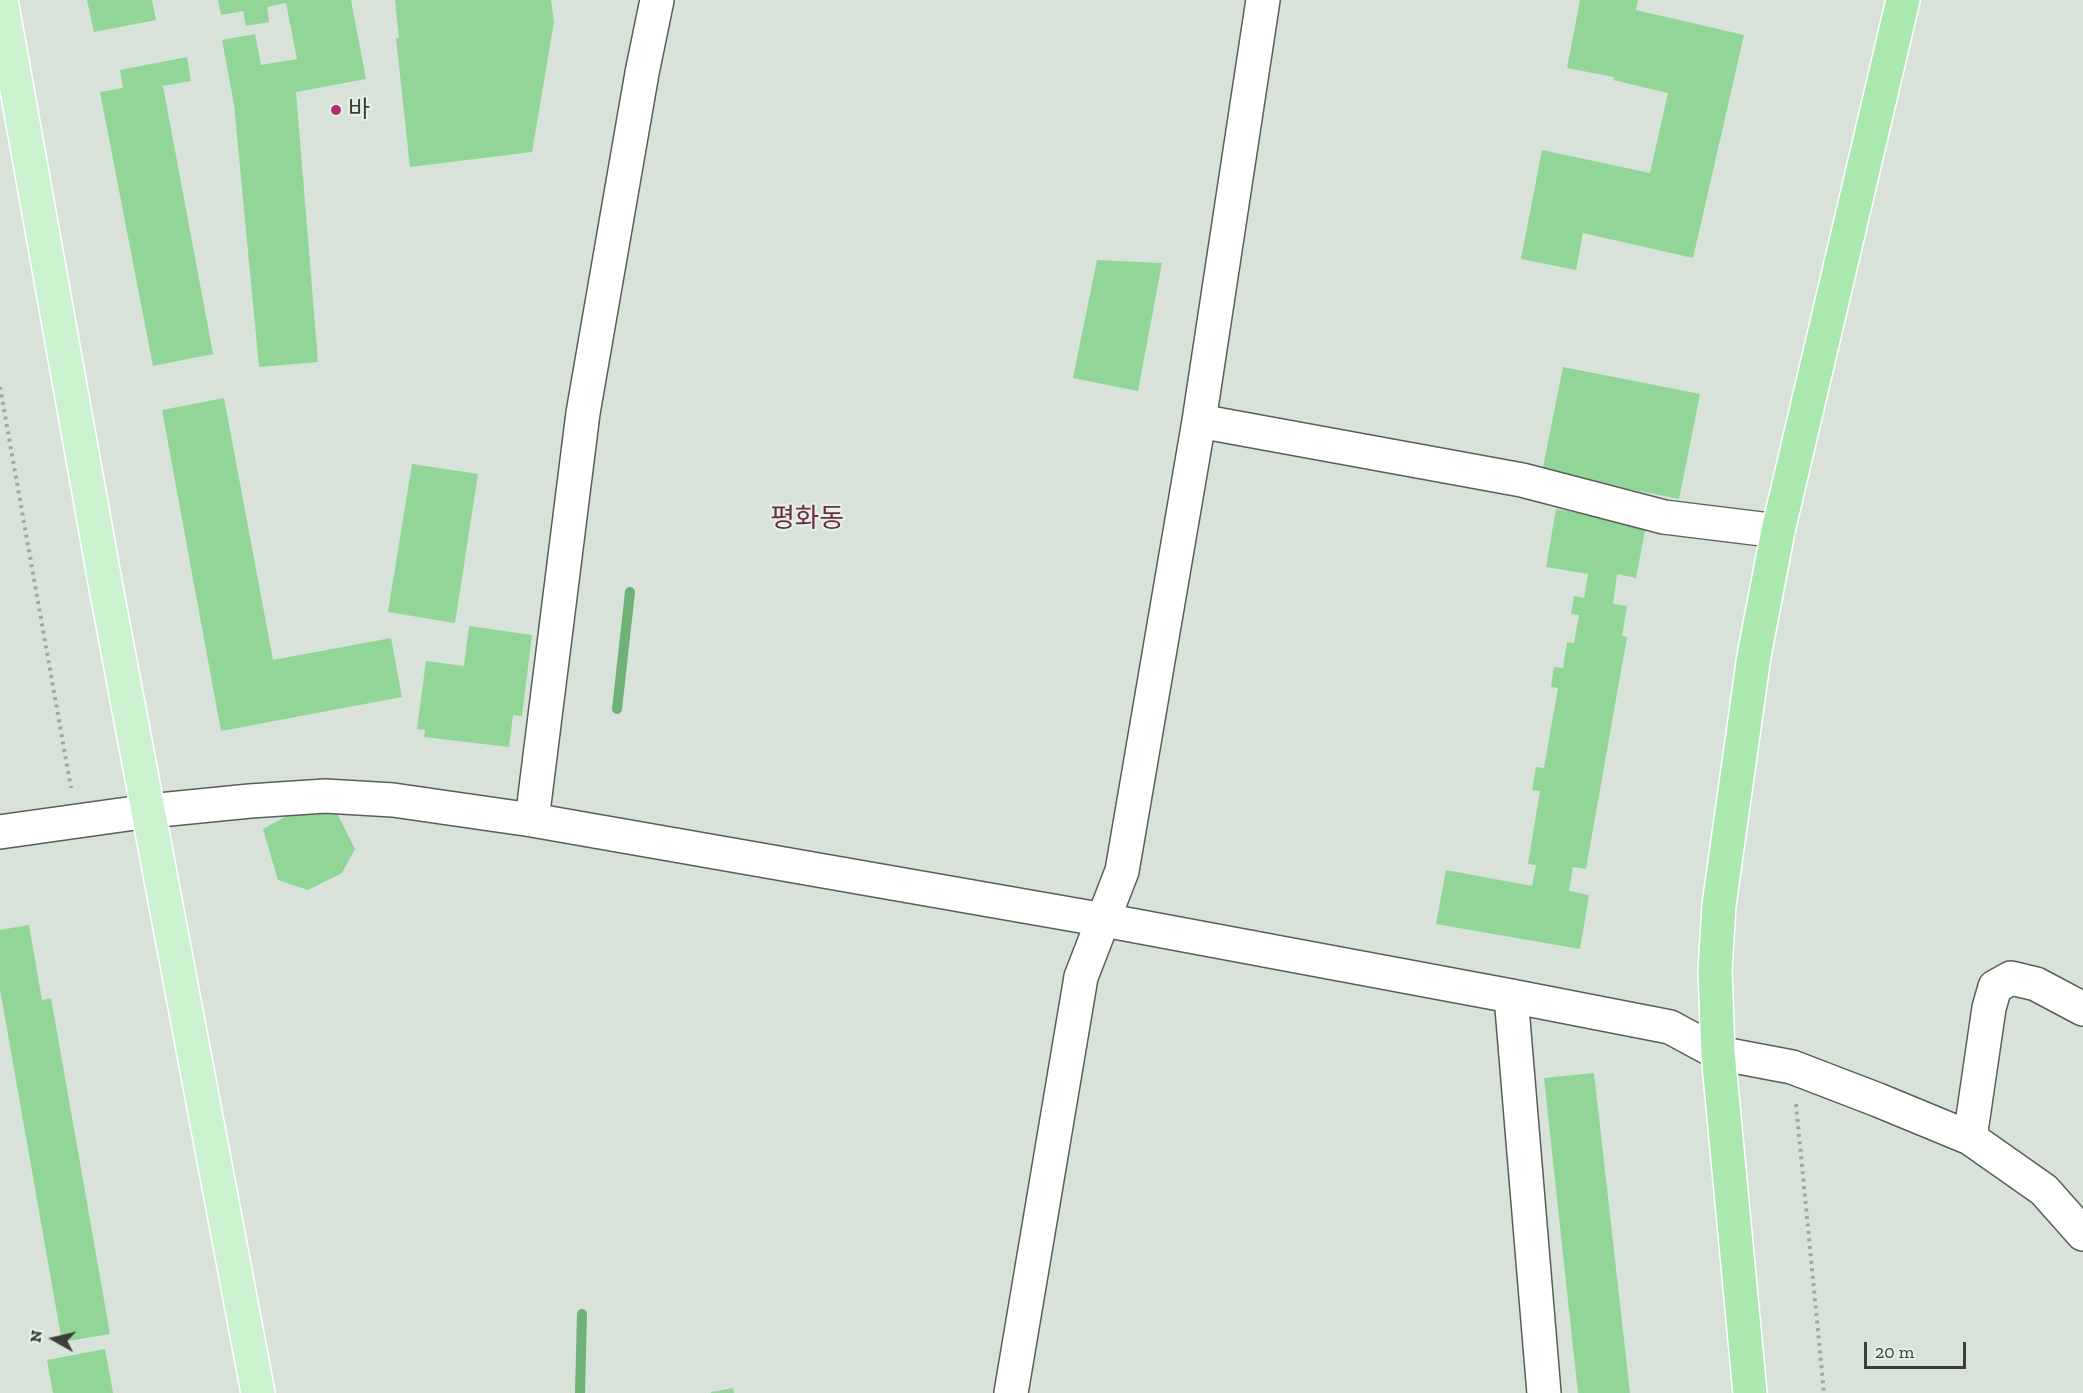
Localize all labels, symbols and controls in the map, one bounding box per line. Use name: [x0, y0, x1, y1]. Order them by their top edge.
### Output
place label: 바: [348, 96, 370, 124]
marker: 바: [329, 103, 343, 117]
district label: 평화동: [770, 503, 844, 535]
north arrow: [24, 1309, 84, 1369]
text: N: [25, 1329, 46, 1344]
scale bar: [1867, 1330, 1969, 1368]
text: 20 m: [1875, 1341, 1914, 1363]

